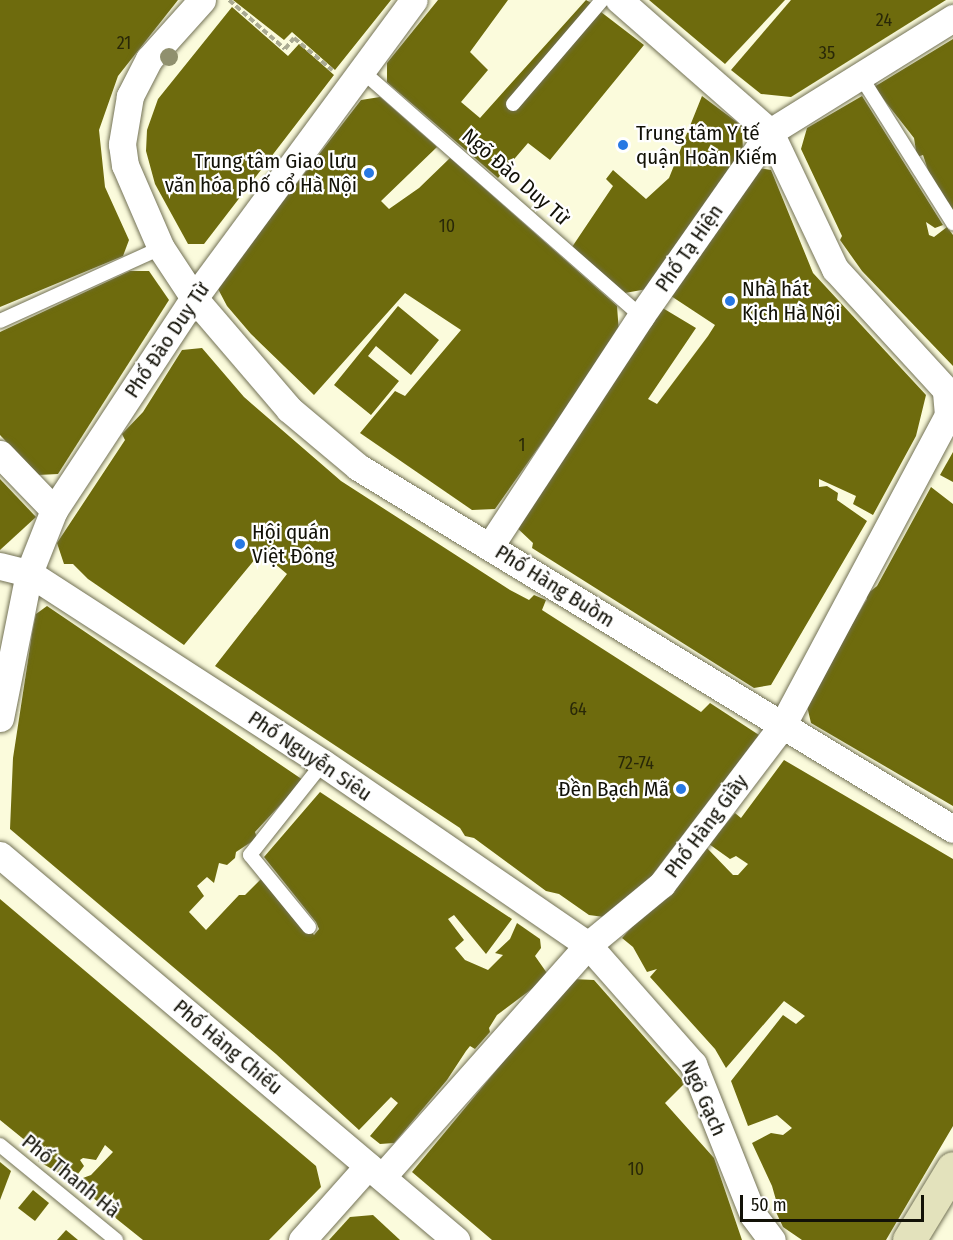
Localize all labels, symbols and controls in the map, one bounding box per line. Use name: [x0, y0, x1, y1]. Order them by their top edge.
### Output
house number: 24: [876, 9, 892, 31]
house number: 21: [117, 32, 131, 54]
house number: 35: [819, 42, 835, 64]
place label: Trung tâm Y tế quận Hoàn Kiếm: [636, 120, 777, 170]
street label: Ngõ Đào Duy Từ: [457, 123, 575, 231]
marker: Trung tâm Y tế quận Hoàn Kiếm: [614, 136, 632, 154]
place label: Trung tâm Giao lưu văn hóa phố cổ Hà Nội: [165, 148, 357, 198]
marker: Trung tâm Giao lưu văn hóa phố cổ Hà Nội: [362, 166, 376, 180]
street label: Phố Tạ Hiện: [650, 199, 728, 297]
house number: 10: [439, 215, 455, 237]
place label: Nhà hát Kịch Hà Nội: [742, 276, 840, 326]
street label: Phố Đào Duy Từ: [119, 277, 215, 403]
marker: Nhà hát Kịch Hà Nội: [723, 294, 737, 308]
house number: 1: [518, 434, 526, 456]
place label: Hội quán Việt Đông: [252, 519, 335, 569]
marker: Hội quán Việt Đông: [233, 537, 247, 551]
street label: Phố Hàng Buồm: [491, 539, 619, 633]
house number: 64: [569, 698, 587, 720]
street label: Phố Nguyễn Siêu: [243, 705, 377, 807]
house number: 72-74: [618, 752, 654, 774]
street label: Phố Hàng Giầy: [659, 769, 753, 883]
place label: Đền Bạch Mã: [558, 776, 669, 802]
marker: Đền Bạch Mã: [674, 782, 688, 796]
street label: Phố Hàng Chiếu: [168, 994, 288, 1100]
street label: Ngõ Gạch: [676, 1056, 732, 1140]
street label: Phố Thanh Hà: [17, 1129, 125, 1223]
house number: 10: [628, 1158, 644, 1180]
scale bar: [743, 1183, 928, 1221]
text: 50 m: [751, 1194, 787, 1216]

